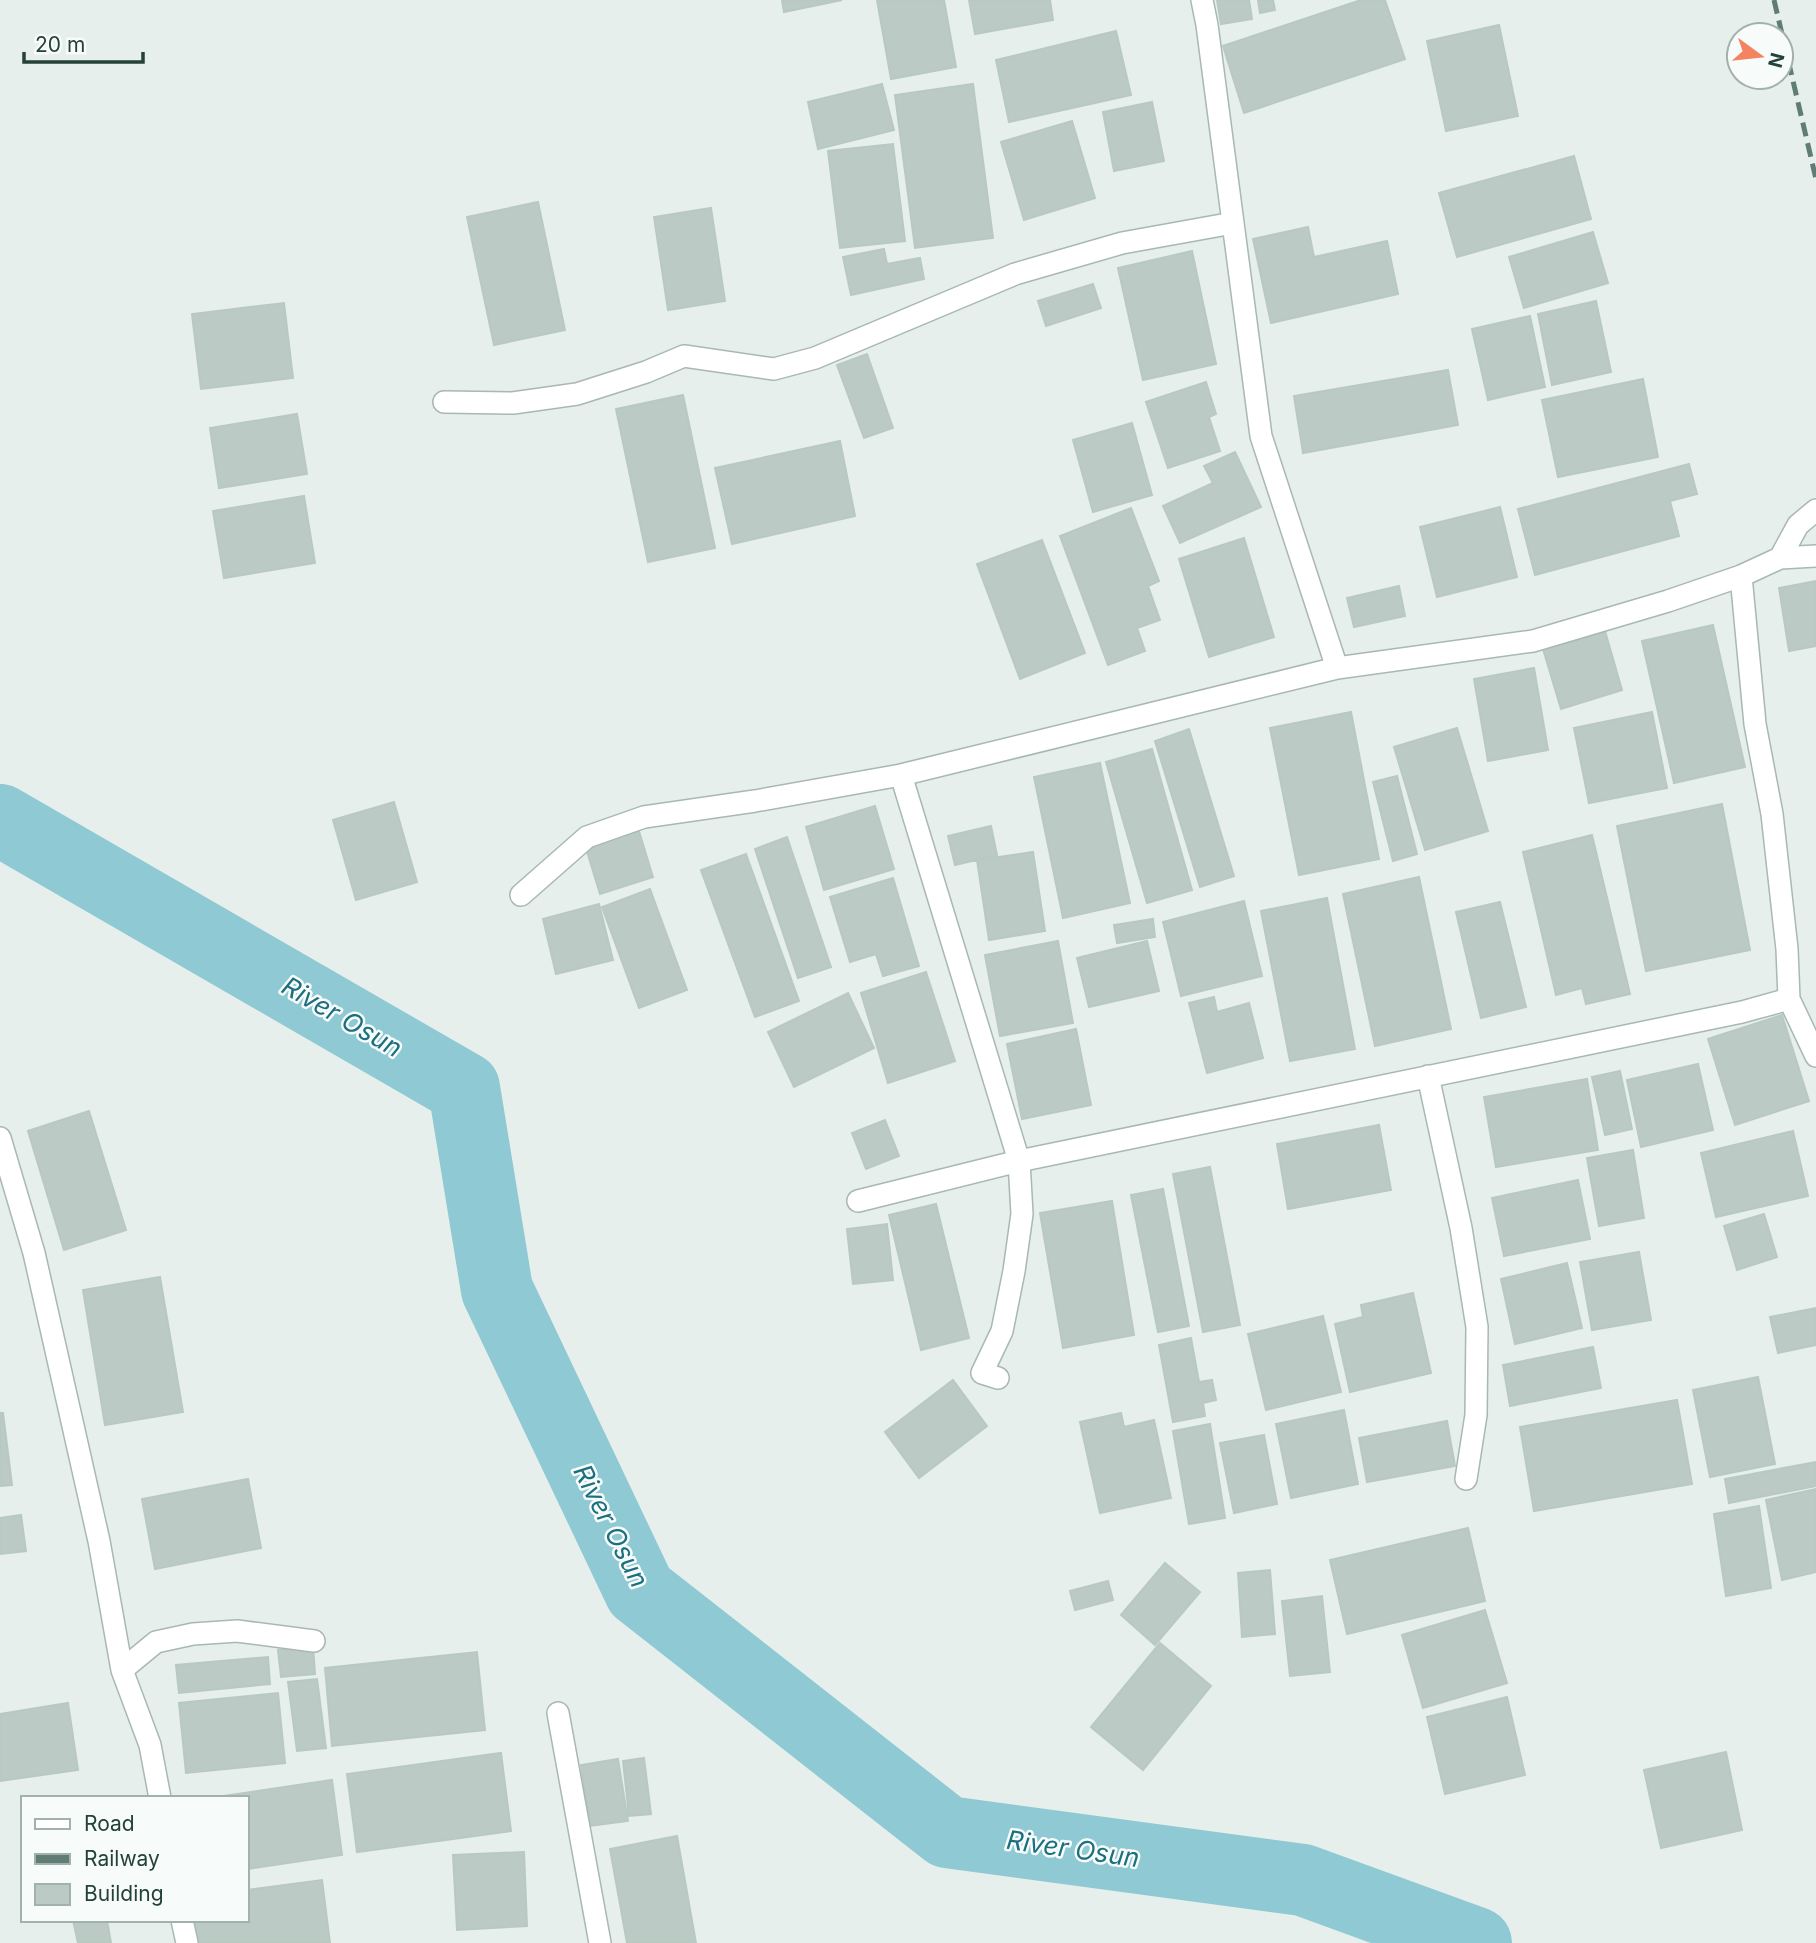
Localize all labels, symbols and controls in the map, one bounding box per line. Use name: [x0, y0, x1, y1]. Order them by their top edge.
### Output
scale bar: [24, 21, 144, 65]
north arrow: [1725, 21, 1795, 91]
text: 20 m: [35, 32, 85, 57]
text: N: [1763, 50, 1789, 70]
water label: River Osun: [277, 970, 408, 1063]
water label: River Osun: [567, 1459, 656, 1592]
legend: [21, 1796, 248, 1922]
text: Road: [84, 1811, 135, 1836]
water label: River Osun: [1005, 1824, 1141, 1873]
text: Railway: [84, 1846, 160, 1871]
text: Building: [84, 1881, 164, 1906]

